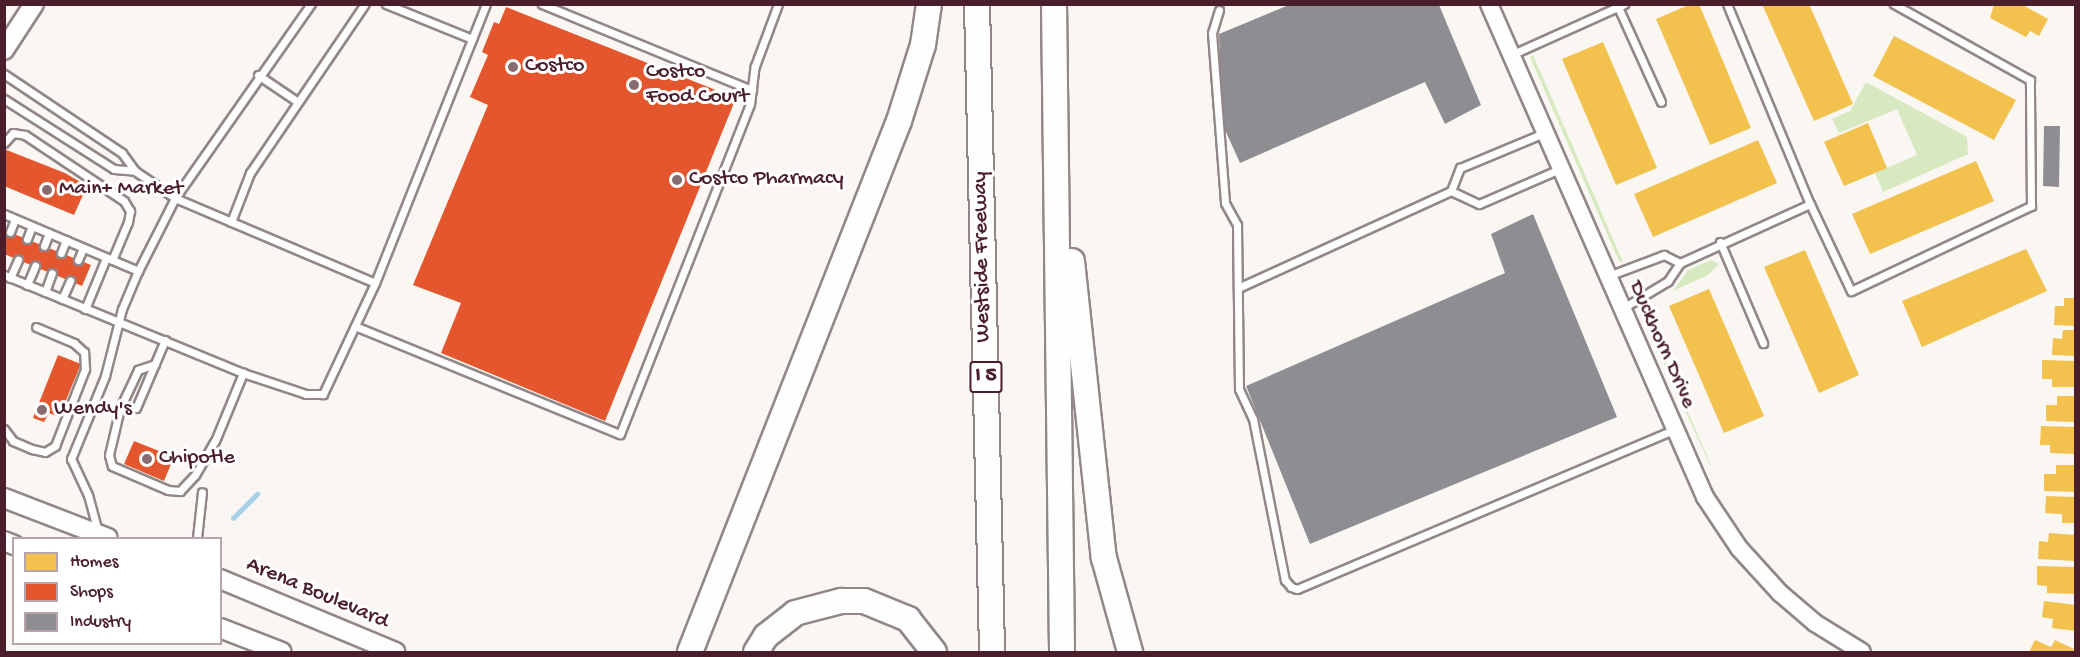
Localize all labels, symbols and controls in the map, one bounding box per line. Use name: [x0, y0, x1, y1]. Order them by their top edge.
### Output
place label: Costco: [525, 54, 584, 80]
place label: Costco Food Court: [646, 59, 749, 110]
marker: Costco: [506, 60, 520, 74]
marker: Costco Food Court: [627, 78, 641, 92]
place label: Costco Pharmacy: [689, 167, 844, 193]
street label: Westside Freeway: [968, 171, 998, 343]
marker: Costco Pharmacy: [670, 173, 684, 187]
place label: Main+ Market: [59, 177, 183, 203]
marker: Main+ Market: [40, 183, 54, 197]
street label: Duckhorn Drive: [1621, 277, 1701, 413]
road number: I 5: [968, 359, 1004, 395]
place label: Wendy's: [54, 397, 132, 423]
marker: Wendy's: [35, 403, 49, 417]
place label: Chipotle: [159, 446, 235, 472]
marker: Chipotle: [140, 452, 154, 466]
legend: [12, 537, 222, 645]
text: Homes: [70, 552, 118, 573]
street label: Arena Boulevard: [242, 552, 392, 636]
text: Shops: [70, 582, 113, 603]
text: Industry: [70, 612, 131, 633]

